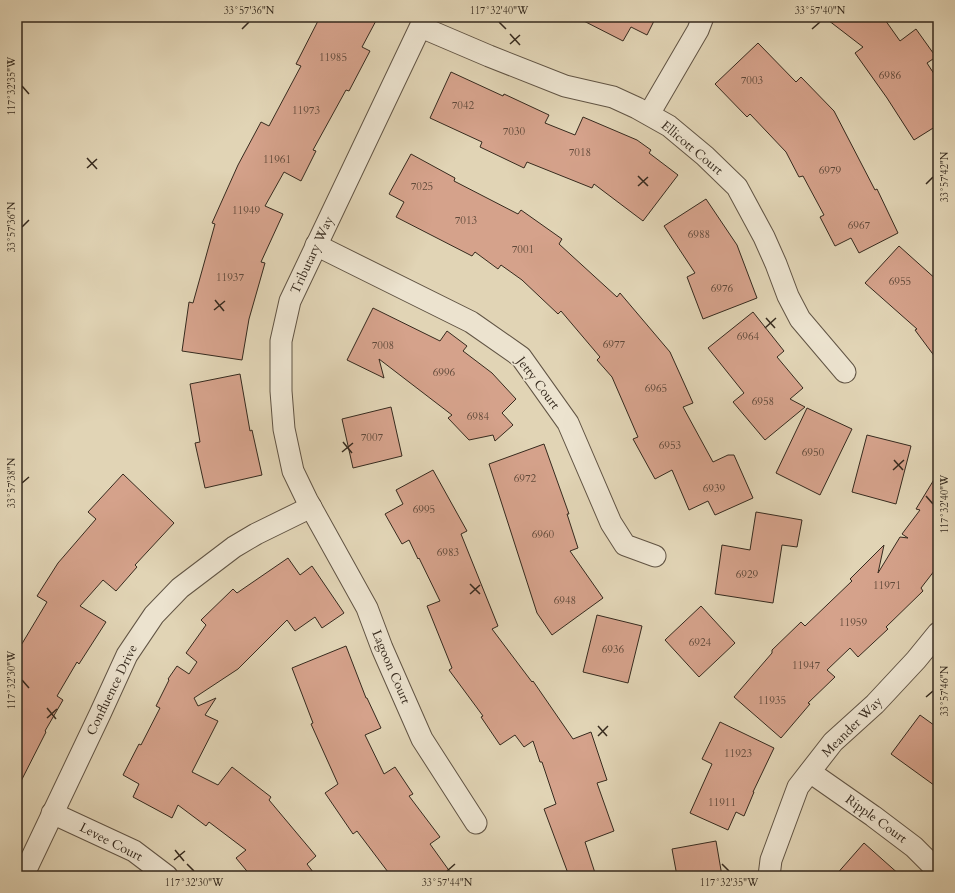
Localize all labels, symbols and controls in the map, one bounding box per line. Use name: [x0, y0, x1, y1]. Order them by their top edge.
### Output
text: 33°57'36"N: [224, 4, 275, 18]
text: 117°32'40"W: [470, 4, 529, 18]
text: 33°57'40"N: [795, 4, 846, 18]
house number: 11985: [319, 50, 347, 65]
text: 117°32'35"W: [5, 56, 19, 115]
house number: 6986: [879, 68, 902, 83]
house number: 7003: [741, 73, 764, 88]
house number: 7042: [452, 98, 475, 113]
house number: 11973: [292, 103, 320, 118]
street label: Ellicott Court: [657, 117, 727, 179]
house number: 7030: [503, 124, 526, 139]
house number: 7018: [569, 145, 591, 160]
text: 33°57'42"N: [938, 151, 952, 202]
house number: 11961: [263, 152, 291, 167]
house number: 6979: [819, 163, 842, 178]
house number: 7025: [411, 179, 433, 194]
text: 33°57'36"N: [5, 201, 19, 252]
house number: 11949: [232, 203, 260, 218]
street label: Tributary Way: [286, 213, 338, 297]
house number: 7013: [455, 213, 478, 228]
house number: 6967: [848, 218, 871, 233]
house number: 6988: [688, 227, 710, 242]
house number: 7001: [512, 242, 534, 257]
house number: 11937: [216, 270, 244, 285]
house number: 6955: [889, 274, 911, 289]
house number: 6976: [711, 281, 734, 296]
house number: 6964: [737, 329, 760, 344]
house number: 6977: [603, 337, 626, 352]
house number: 7008: [372, 338, 394, 353]
street label: Jetty Court: [511, 351, 564, 413]
house number: 6996: [433, 365, 456, 380]
house number: 6965: [645, 381, 667, 396]
house number: 6958: [752, 394, 774, 409]
house number: 6984: [467, 409, 490, 424]
house number: 7007: [361, 430, 384, 445]
house number: 6953: [659, 438, 682, 453]
house number: 6950: [802, 445, 825, 460]
text: 33°57'38"N: [5, 457, 19, 508]
house number: 6972: [514, 471, 537, 486]
text: 117°32'40"W: [938, 474, 952, 533]
house number: 6939: [703, 481, 726, 496]
house number: 6995: [413, 502, 435, 517]
house number: 6960: [532, 527, 555, 542]
house number: 6983: [437, 545, 460, 560]
house number: 6929: [736, 567, 759, 582]
house number: 11971: [873, 578, 901, 593]
house number: 6948: [554, 593, 576, 608]
house number: 11959: [839, 615, 867, 630]
street label: Lagoon Court: [367, 627, 415, 707]
house number: 6924: [689, 635, 712, 650]
street label: Confluence Drive: [82, 641, 142, 738]
house number: 6936: [602, 642, 625, 657]
text: 117°32'30"W: [5, 650, 19, 709]
house number: 11947: [792, 658, 820, 673]
text: 33°57'46"N: [938, 665, 952, 716]
house number: 11935: [758, 693, 786, 708]
street label: Meander Way: [818, 693, 886, 761]
house number: 11923: [724, 746, 752, 761]
street label: Ripple Court: [842, 791, 910, 847]
house number: 11911: [708, 795, 736, 810]
street label: Levee Court: [76, 818, 146, 866]
text: 117°32'30"W: [165, 876, 224, 890]
text: 33°57'44"N: [422, 876, 473, 890]
text: 117°32'35"W: [700, 876, 759, 890]

